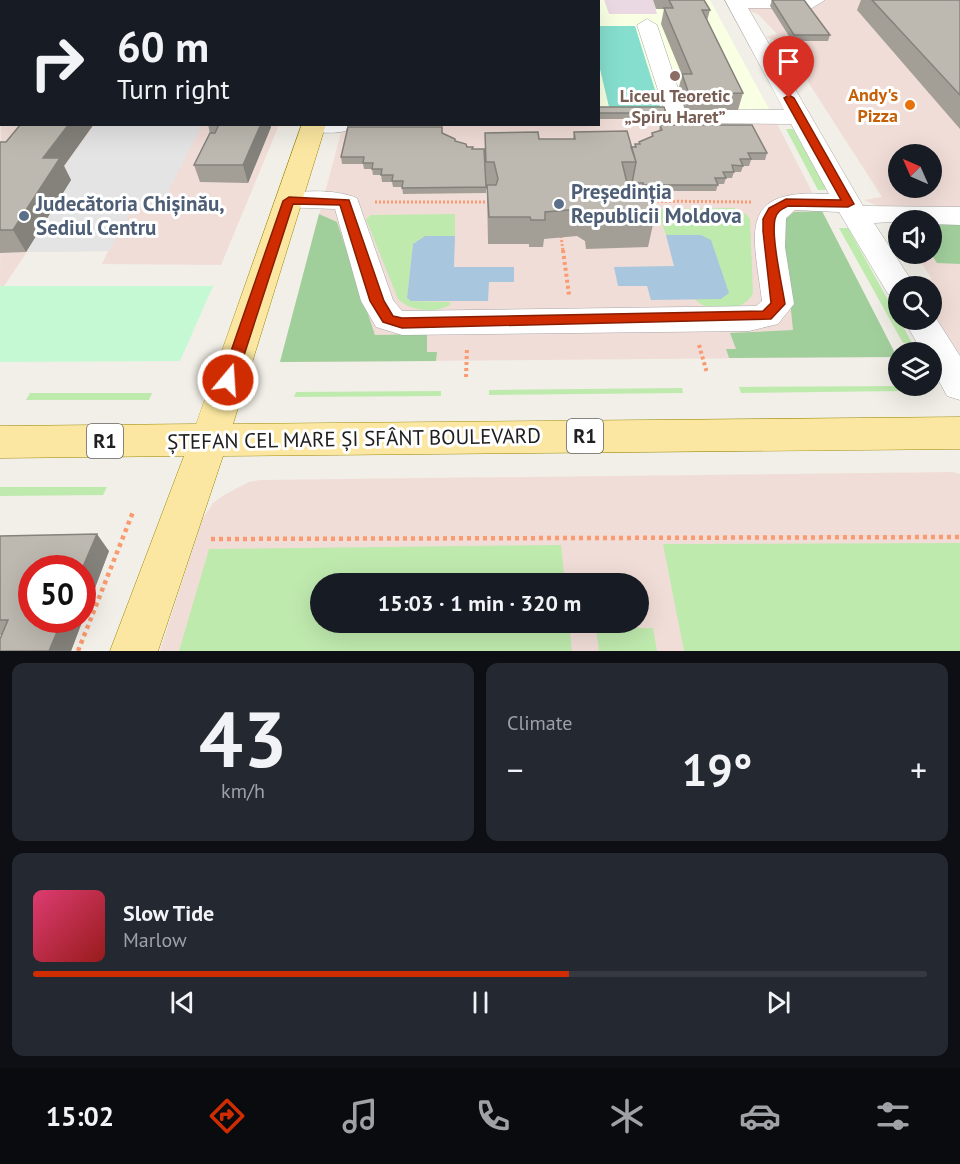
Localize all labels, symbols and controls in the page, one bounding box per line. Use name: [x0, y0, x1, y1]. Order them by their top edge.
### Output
text: 60 m: [117, 19, 209, 74]
icon: right: [18, 24, 96, 102]
pin: [763, 36, 814, 98]
icon: arrive: [772, 45, 805, 78]
marker: Liceul Teoretic „Spiru Haret”: [668, 69, 682, 83]
text: Turn right: [117, 72, 230, 106]
place label: Andy's Pizza: [848, 83, 898, 127]
place label: Liceul Teoretic „Spiru Haret”: [620, 84, 731, 128]
marker: Andy's Pizza: [903, 98, 917, 112]
north arrow: [888, 144, 942, 198]
map controls: [888, 144, 942, 396]
place label: Președinția Republicii Moldova: [571, 178, 742, 229]
place label: Judecătoria Chișinău, Sediul Centru: [35, 190, 224, 241]
marker: Președinția Republicii Moldova: [552, 197, 566, 211]
marker: Judecătoria Chișinău, Sediul Centru: [17, 209, 31, 223]
button: sound: [888, 210, 942, 264]
button: search: [888, 276, 942, 330]
button: layers: [888, 342, 942, 396]
position arrow: [196, 348, 260, 412]
road number: R1: [567, 419, 603, 453]
street label: ȘTEFAN CEL MARE ȘI SFÂNT BOULEVARD: [167, 422, 541, 455]
road number: R1: [87, 424, 123, 458]
speed limit sign: 50: [18, 555, 96, 633]
text: 15:03 · 1 min · 320 m: [378, 589, 581, 617]
text: 43: [199, 688, 287, 789]
text: Climate: [507, 710, 573, 736]
text: 19°: [682, 740, 752, 798]
text: −: [507, 748, 524, 791]
text: +: [910, 748, 927, 791]
text: km/h: [221, 778, 265, 804]
text: Slow Tide: [123, 899, 214, 927]
text: Marlow: [123, 927, 187, 953]
icon: previous: [166, 986, 199, 1019]
icon: pause: [464, 986, 497, 1019]
icon: next: [762, 986, 795, 1019]
icon: directions: [206, 1095, 248, 1137]
icon: music: [339, 1095, 381, 1137]
icon: phone: [472, 1095, 514, 1137]
icon: climate: [606, 1095, 648, 1137]
icon: car: [739, 1095, 781, 1137]
icon: filters: [872, 1095, 914, 1137]
text: 15:02: [46, 1099, 114, 1133]

